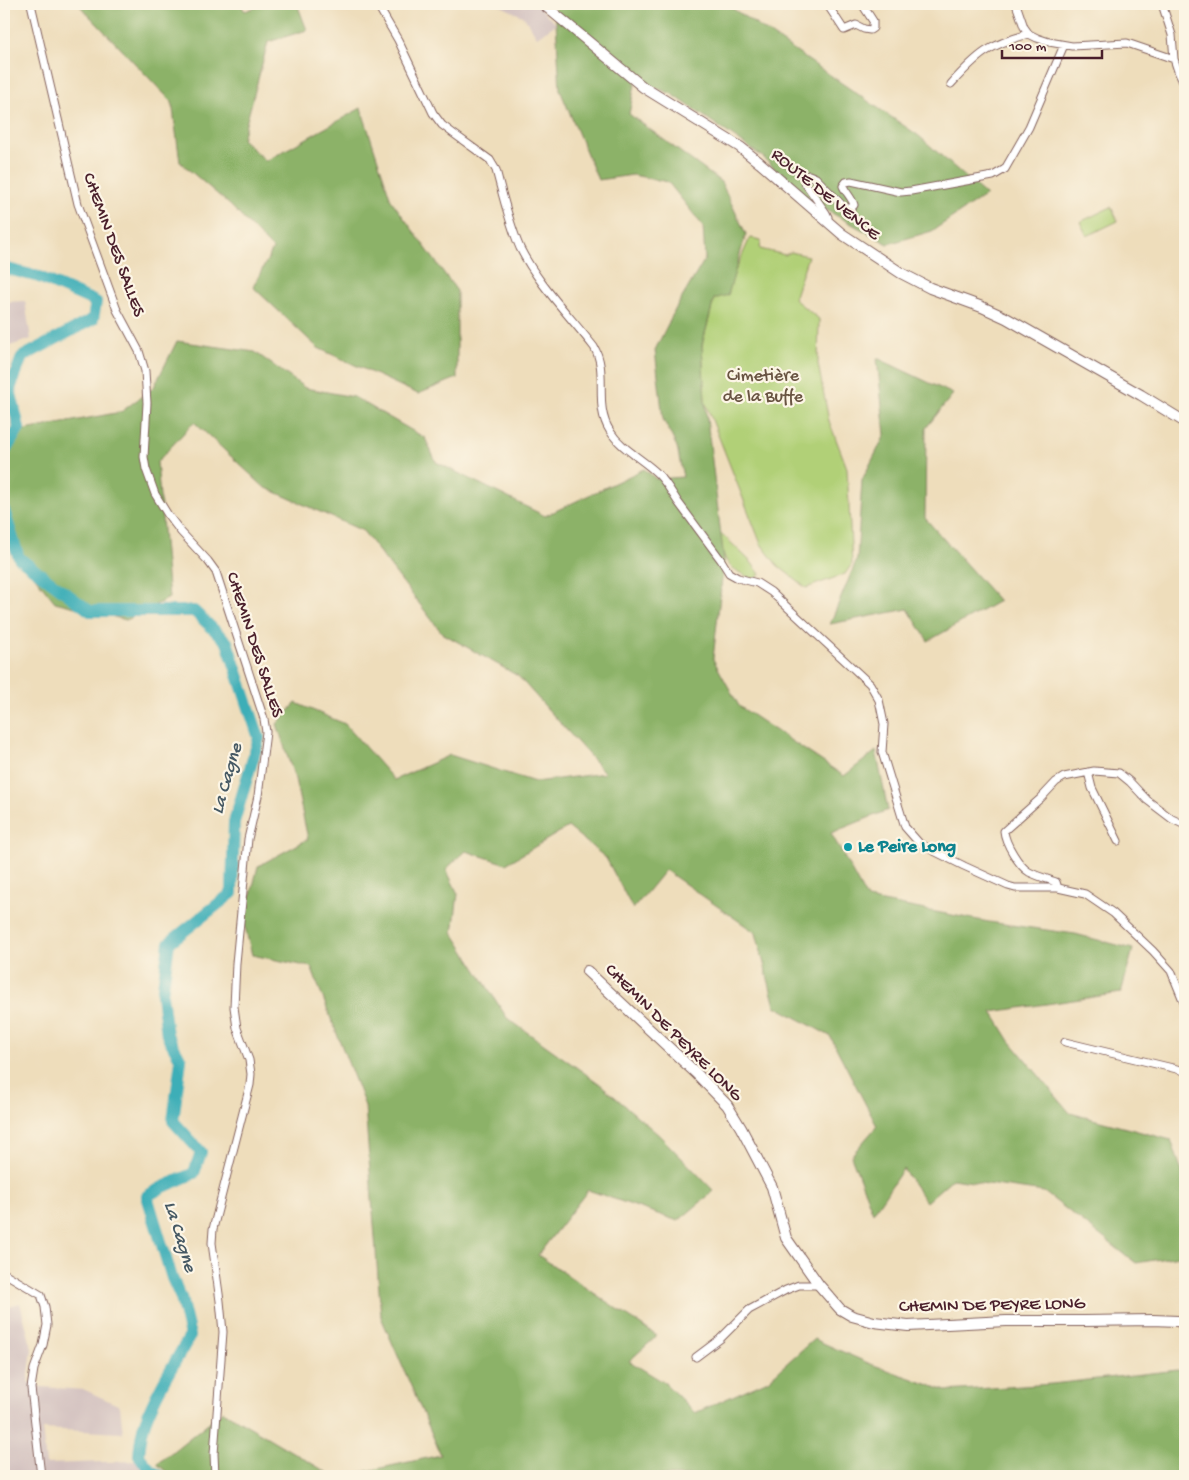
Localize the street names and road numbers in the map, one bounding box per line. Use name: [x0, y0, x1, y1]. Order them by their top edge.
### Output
street label: ROUTE DE VENCE: [766, 145, 884, 246]
street label: CHEMIN DES SALLES: [77, 170, 149, 320]
street label: CHEMIN DES SALLES: [221, 570, 288, 721]
street label: CHEMIN DE PEYRE LONG: [600, 960, 747, 1107]
street label: CHEMIN DE PEYRE LONG: [899, 1294, 1086, 1318]

